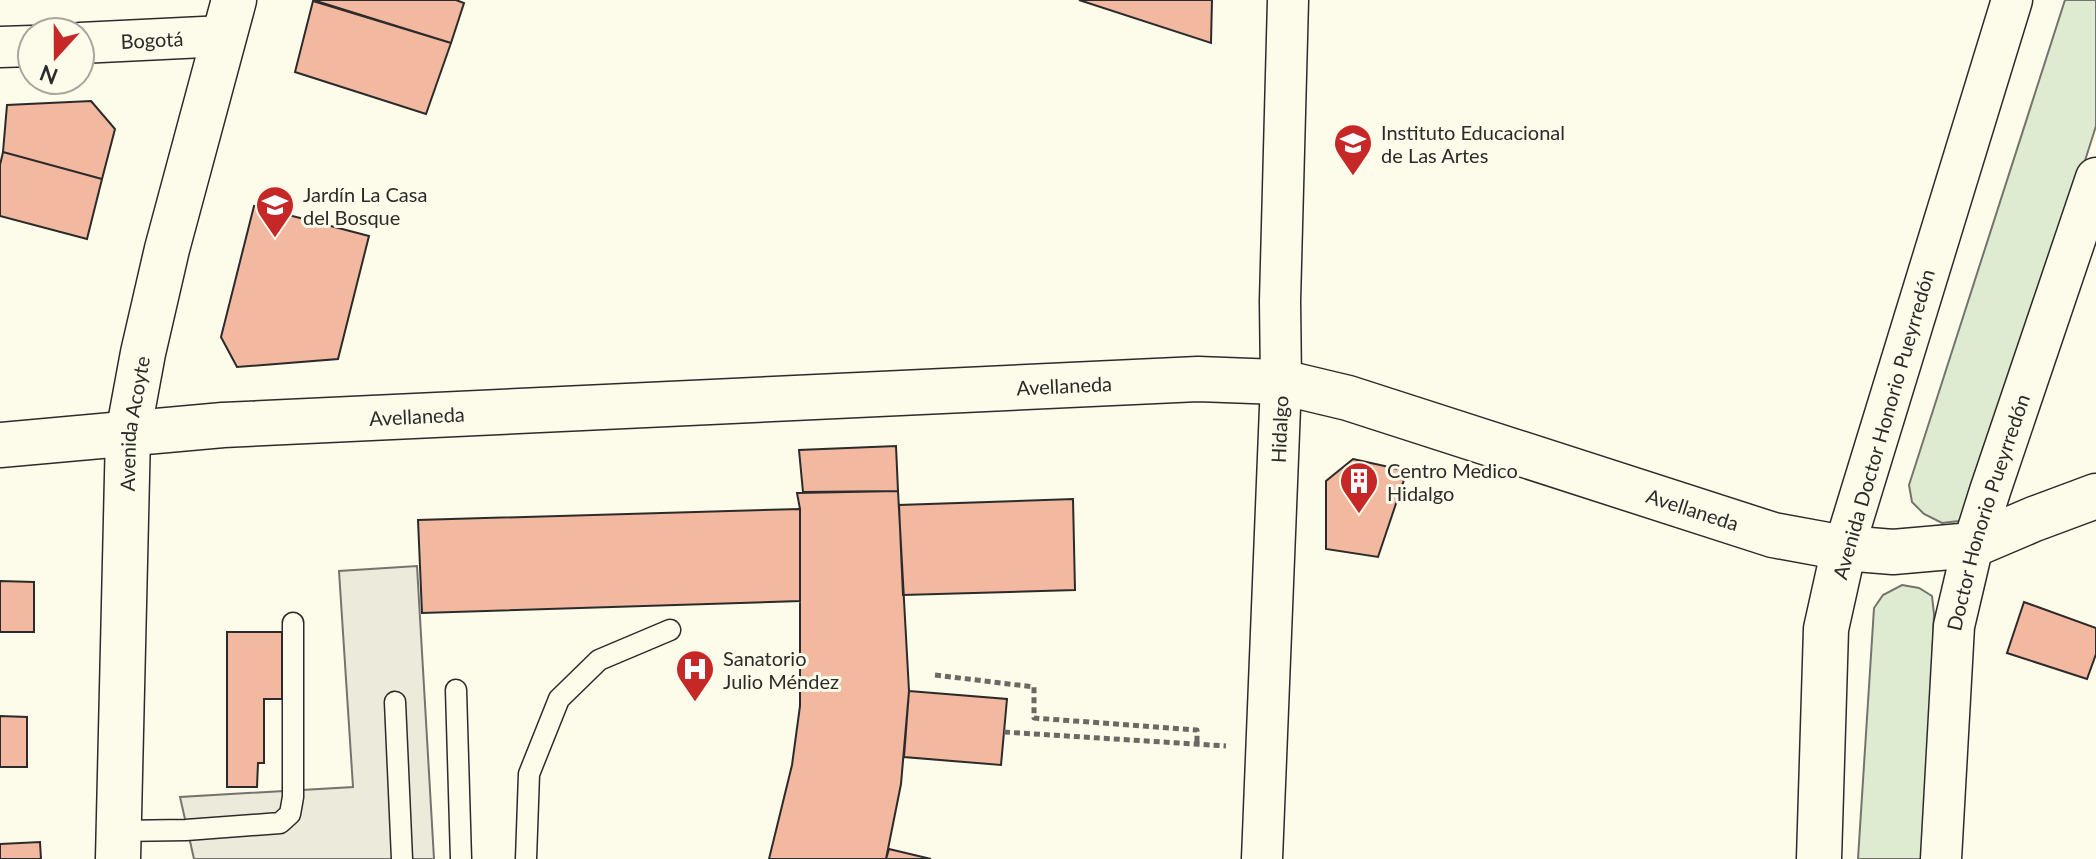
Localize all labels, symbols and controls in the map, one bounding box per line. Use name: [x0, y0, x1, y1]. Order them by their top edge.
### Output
north arrow: [16, 16, 96, 96]
street label: Bogotá: [120, 26, 184, 53]
text: N: [36, 59, 61, 91]
place label: Instituto Educacional de Las Artes: [1381, 120, 1565, 167]
school or university icon: Instituto Educacional de Las Artes: [1332, 122, 1374, 177]
place label: Jardín La Casa del Bosque: [303, 182, 427, 229]
school or university icon: Jardín La Casa del Bosque: [254, 184, 296, 239]
street label: Avenida Doctor Honorio Pueyrredón: [1827, 266, 1939, 582]
street label: Avenida Acoyte: [115, 354, 154, 492]
street label: Avellaneda: [1016, 371, 1113, 400]
street label: Doctor Honorio Pueyrredón: [1941, 391, 2034, 633]
street label: Hidalgo: [1266, 395, 1292, 464]
street label: Avellaneda: [369, 402, 465, 430]
place label: Centro Medico Hidalgo: [1387, 458, 1518, 505]
building icon: Centro Medico Hidalgo: [1338, 460, 1380, 515]
street label: Avellaneda: [1643, 483, 1742, 535]
place label: Sanatorio Julio Méndez: [723, 646, 839, 693]
hospital icon: Sanatorio Julio Méndez: [674, 648, 716, 703]

